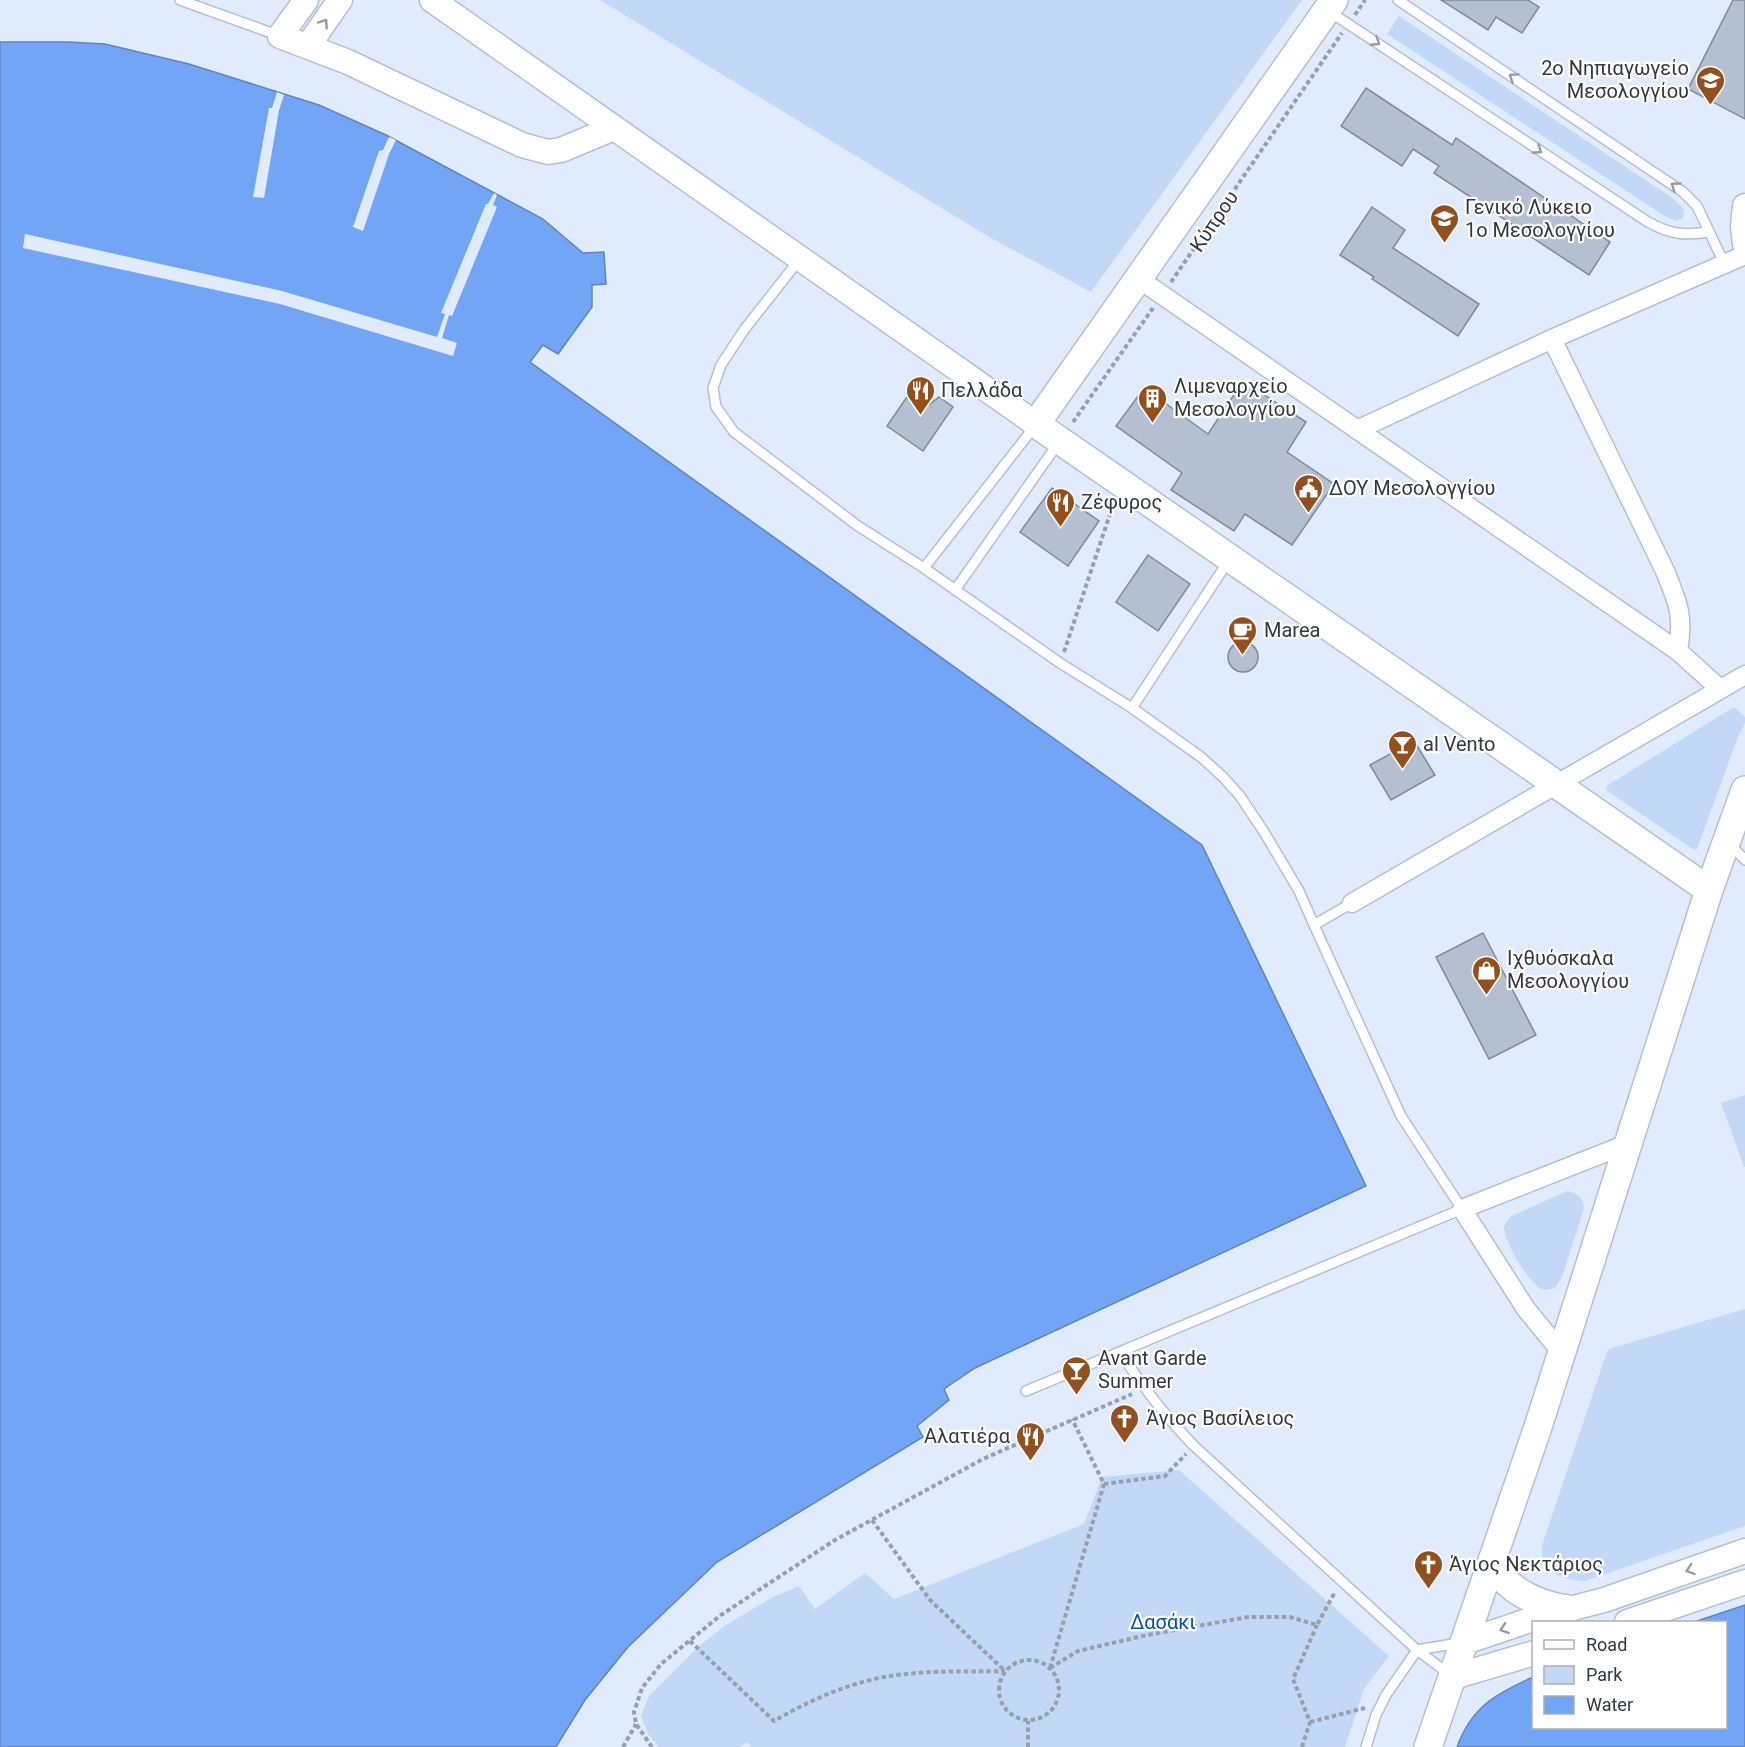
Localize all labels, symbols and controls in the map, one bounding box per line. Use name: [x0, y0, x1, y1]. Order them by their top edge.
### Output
one-way arrow: [317, 19, 328, 30]
one-way arrow: [1369, 35, 1380, 46]
place label: 2ο Νηπιαγωγείο Μεσολογγίου: [1541, 56, 1689, 103]
school or university icon: 2ο Νηπιαγωγείο Μεσολογγίου: [1694, 64, 1726, 106]
one-way arrow: [1509, 73, 1520, 84]
one-way arrow: [1532, 142, 1542, 154]
one-way arrow: [1670, 182, 1681, 193]
street label: Κύπρου: [1185, 186, 1243, 256]
place label: Γενικό Λύκειο 1ο Μεσολογγίου: [1465, 195, 1615, 242]
school or university icon: Γενικό Λύκειο 1ο Μεσολογγίου: [1428, 202, 1460, 244]
restaurant icon: Πελλάδα: [904, 374, 936, 416]
place label: Λιμεναρχείο Μεσολογγίου: [1174, 374, 1296, 421]
place label: Πελλάδα: [941, 378, 1023, 402]
building icon: Λιμεναρχείο Μεσολογγίου: [1137, 382, 1169, 424]
public building icon: ΔΟΥ Μεσολογγίου: [1292, 472, 1324, 514]
place label: ΔΟΥ Μεσολογγίου: [1329, 476, 1496, 500]
restaurant icon: Ζέφυρος: [1044, 486, 1076, 528]
place label: Ζέφυρος: [1081, 490, 1162, 514]
cafe icon: Marea: [1227, 614, 1259, 656]
place label: Marea: [1264, 618, 1320, 642]
bar icon: al Vento: [1386, 728, 1418, 770]
place label: al Vento: [1423, 732, 1495, 756]
place label: Ιχθυόσκαλα Μεσολογγίου: [1507, 946, 1629, 993]
shop icon: Ιχθυόσκαλα Μεσολογγίου: [1470, 954, 1502, 996]
place label: Avant Garde Summer: [1098, 1346, 1207, 1393]
bar icon: Avant Garde Summer: [1061, 1354, 1093, 1396]
church icon: Άγιος Βασίλειος: [1109, 1402, 1141, 1444]
place label: Άγιος Βασίλειος: [1146, 1406, 1294, 1430]
restaurant icon: Αλατιέρα: [1015, 1420, 1047, 1462]
place label: Αλατιέρα: [924, 1424, 1011, 1448]
church icon: Άγιος Νεκτάριος: [1412, 1548, 1444, 1590]
place label: Άγιος Νεκτάριος: [1449, 1552, 1603, 1576]
one-way arrow: [1685, 1563, 1696, 1576]
park label: Δασάκι: [1130, 1610, 1196, 1634]
one-way arrow: [1499, 1621, 1510, 1634]
legend: [1532, 1621, 1727, 1729]
text: Road: [1586, 1634, 1627, 1655]
text: Park: [1586, 1664, 1623, 1685]
text: Water: [1586, 1694, 1633, 1715]

